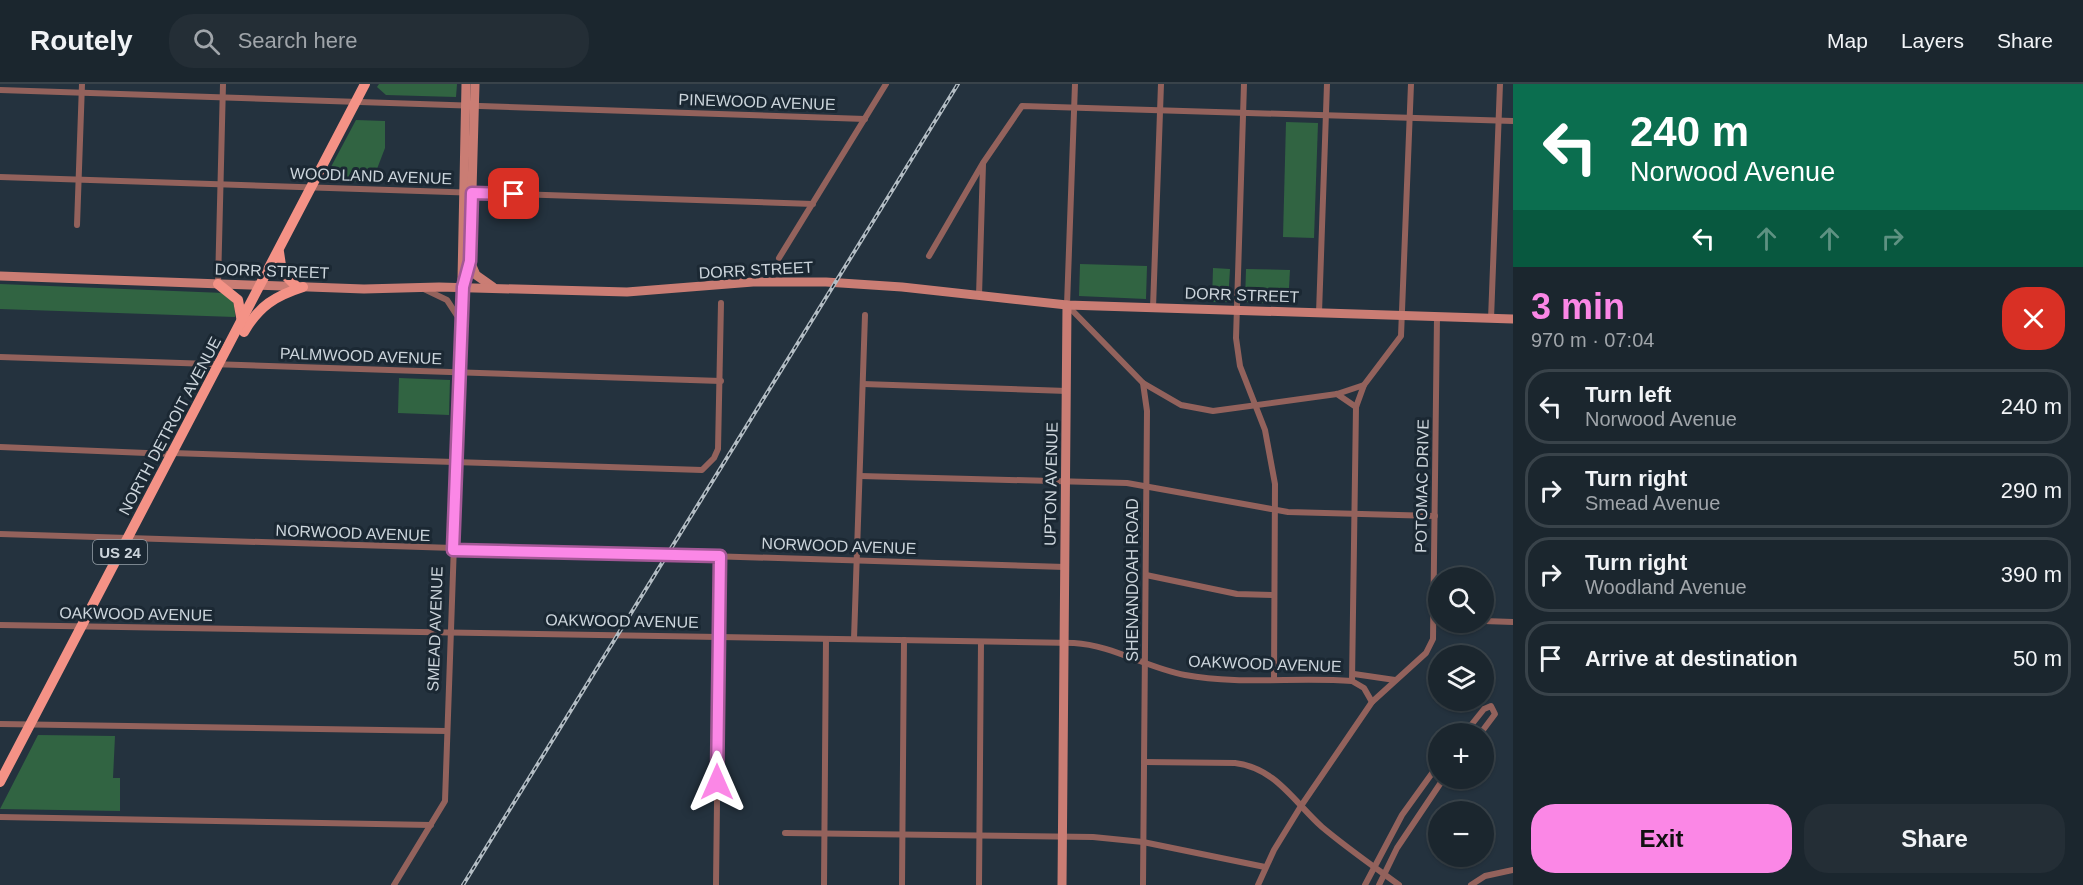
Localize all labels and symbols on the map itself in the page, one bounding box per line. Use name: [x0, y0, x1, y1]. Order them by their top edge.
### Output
street label: PINEWOOD AVENUE: [678, 91, 836, 113]
street label: WOODLAND AVENUE: [290, 165, 452, 187]
pin: [488, 168, 539, 219]
street label: DORR STREET: [698, 258, 814, 281]
street label: DORR STREET: [214, 261, 330, 282]
street label: DORR STREET: [1184, 285, 1300, 306]
street label: NORTH DETROIT AVENUE: [116, 334, 224, 518]
street label: PALMWOOD AVENUE: [280, 345, 442, 367]
street label: POTOMAC DRIVE: [1412, 419, 1432, 553]
street label: UPTON AVENUE: [1041, 422, 1061, 546]
street label: SHENANDOAH ROAD: [1124, 498, 1141, 662]
street label: NORWOOD AVENUE: [275, 522, 431, 544]
street label: NORWOOD AVENUE: [761, 535, 917, 557]
road number: US 24: [93, 540, 147, 564]
street label: SMEAD AVENUE: [424, 566, 446, 692]
street label: OAKWOOD AVENUE: [59, 604, 213, 624]
street label: OAKWOOD AVENUE: [545, 611, 699, 631]
street label: OAKWOOD AVENUE: [1188, 653, 1342, 675]
position arrow: [685, 750, 749, 814]

